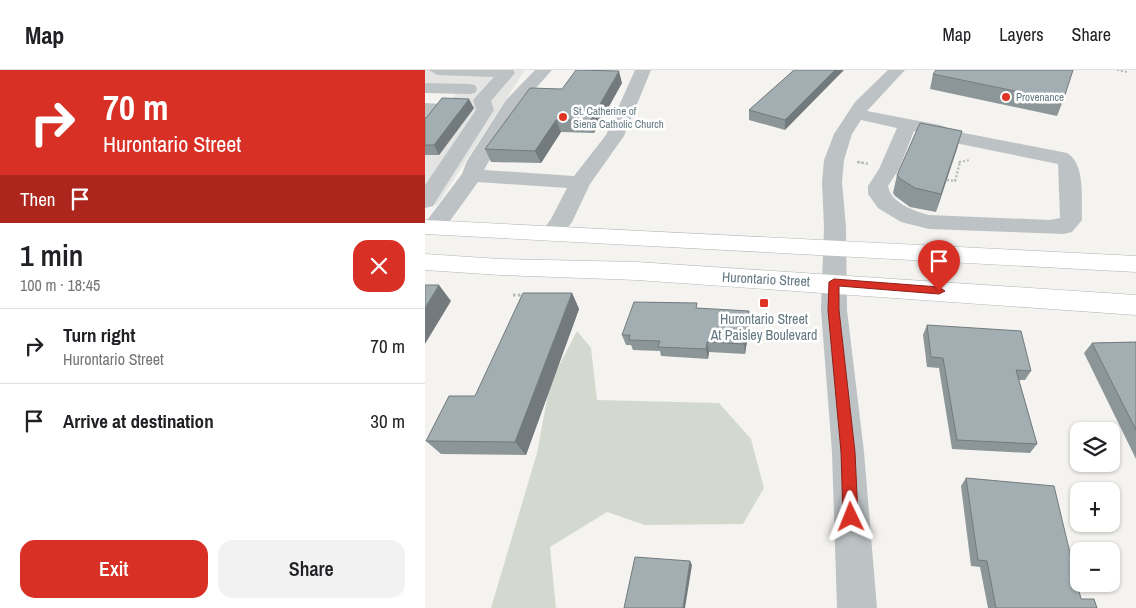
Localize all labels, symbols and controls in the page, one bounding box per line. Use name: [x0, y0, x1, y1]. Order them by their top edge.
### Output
text: Map: [25, 19, 64, 51]
text: Map: [943, 22, 971, 47]
text: Layers: [999, 22, 1044, 47]
text: Share: [1072, 22, 1111, 47]
text: 70 m: [103, 84, 168, 131]
icon: right: [20, 90, 85, 155]
place label: Provenance: [1016, 90, 1064, 104]
marker: Provenance: [1000, 91, 1012, 103]
place label: St. Catherine of Siena Catholic Church: [573, 104, 664, 131]
marker: St. Catherine of Siena Catholic Church: [557, 111, 569, 123]
text: Hurontario Street: [103, 129, 241, 159]
icon: arrive: [66, 185, 94, 213]
text: Then: [20, 186, 56, 212]
text: 1 min: [20, 235, 83, 275]
button: close: [353, 240, 405, 292]
pin: [918, 240, 960, 291]
icon: arrive: [925, 247, 953, 275]
street label: Hurontario Street: [722, 268, 810, 290]
text: 100 m · 18:45: [20, 274, 100, 296]
marker: Hurontario Street At Paisley Boulevard: [758, 297, 770, 309]
place label: Hurontario Street At Paisley Boulevard: [710, 310, 817, 344]
text: Turn right: [63, 322, 135, 348]
icon: right: [20, 332, 48, 360]
text: 70 m: [370, 333, 405, 359]
text: Hurontario Street: [63, 348, 164, 370]
icon: arrive: [20, 407, 48, 435]
text: Arrive at destination: [63, 408, 214, 434]
text: 30 m: [370, 408, 405, 434]
map controls: [1070, 422, 1120, 592]
button: layers: [1070, 422, 1120, 472]
button: +: [1070, 482, 1120, 532]
position arrow: [824, 490, 876, 542]
button: Exit: [20, 540, 208, 598]
button: Share: [218, 540, 405, 598]
button: −: [1070, 542, 1120, 592]

